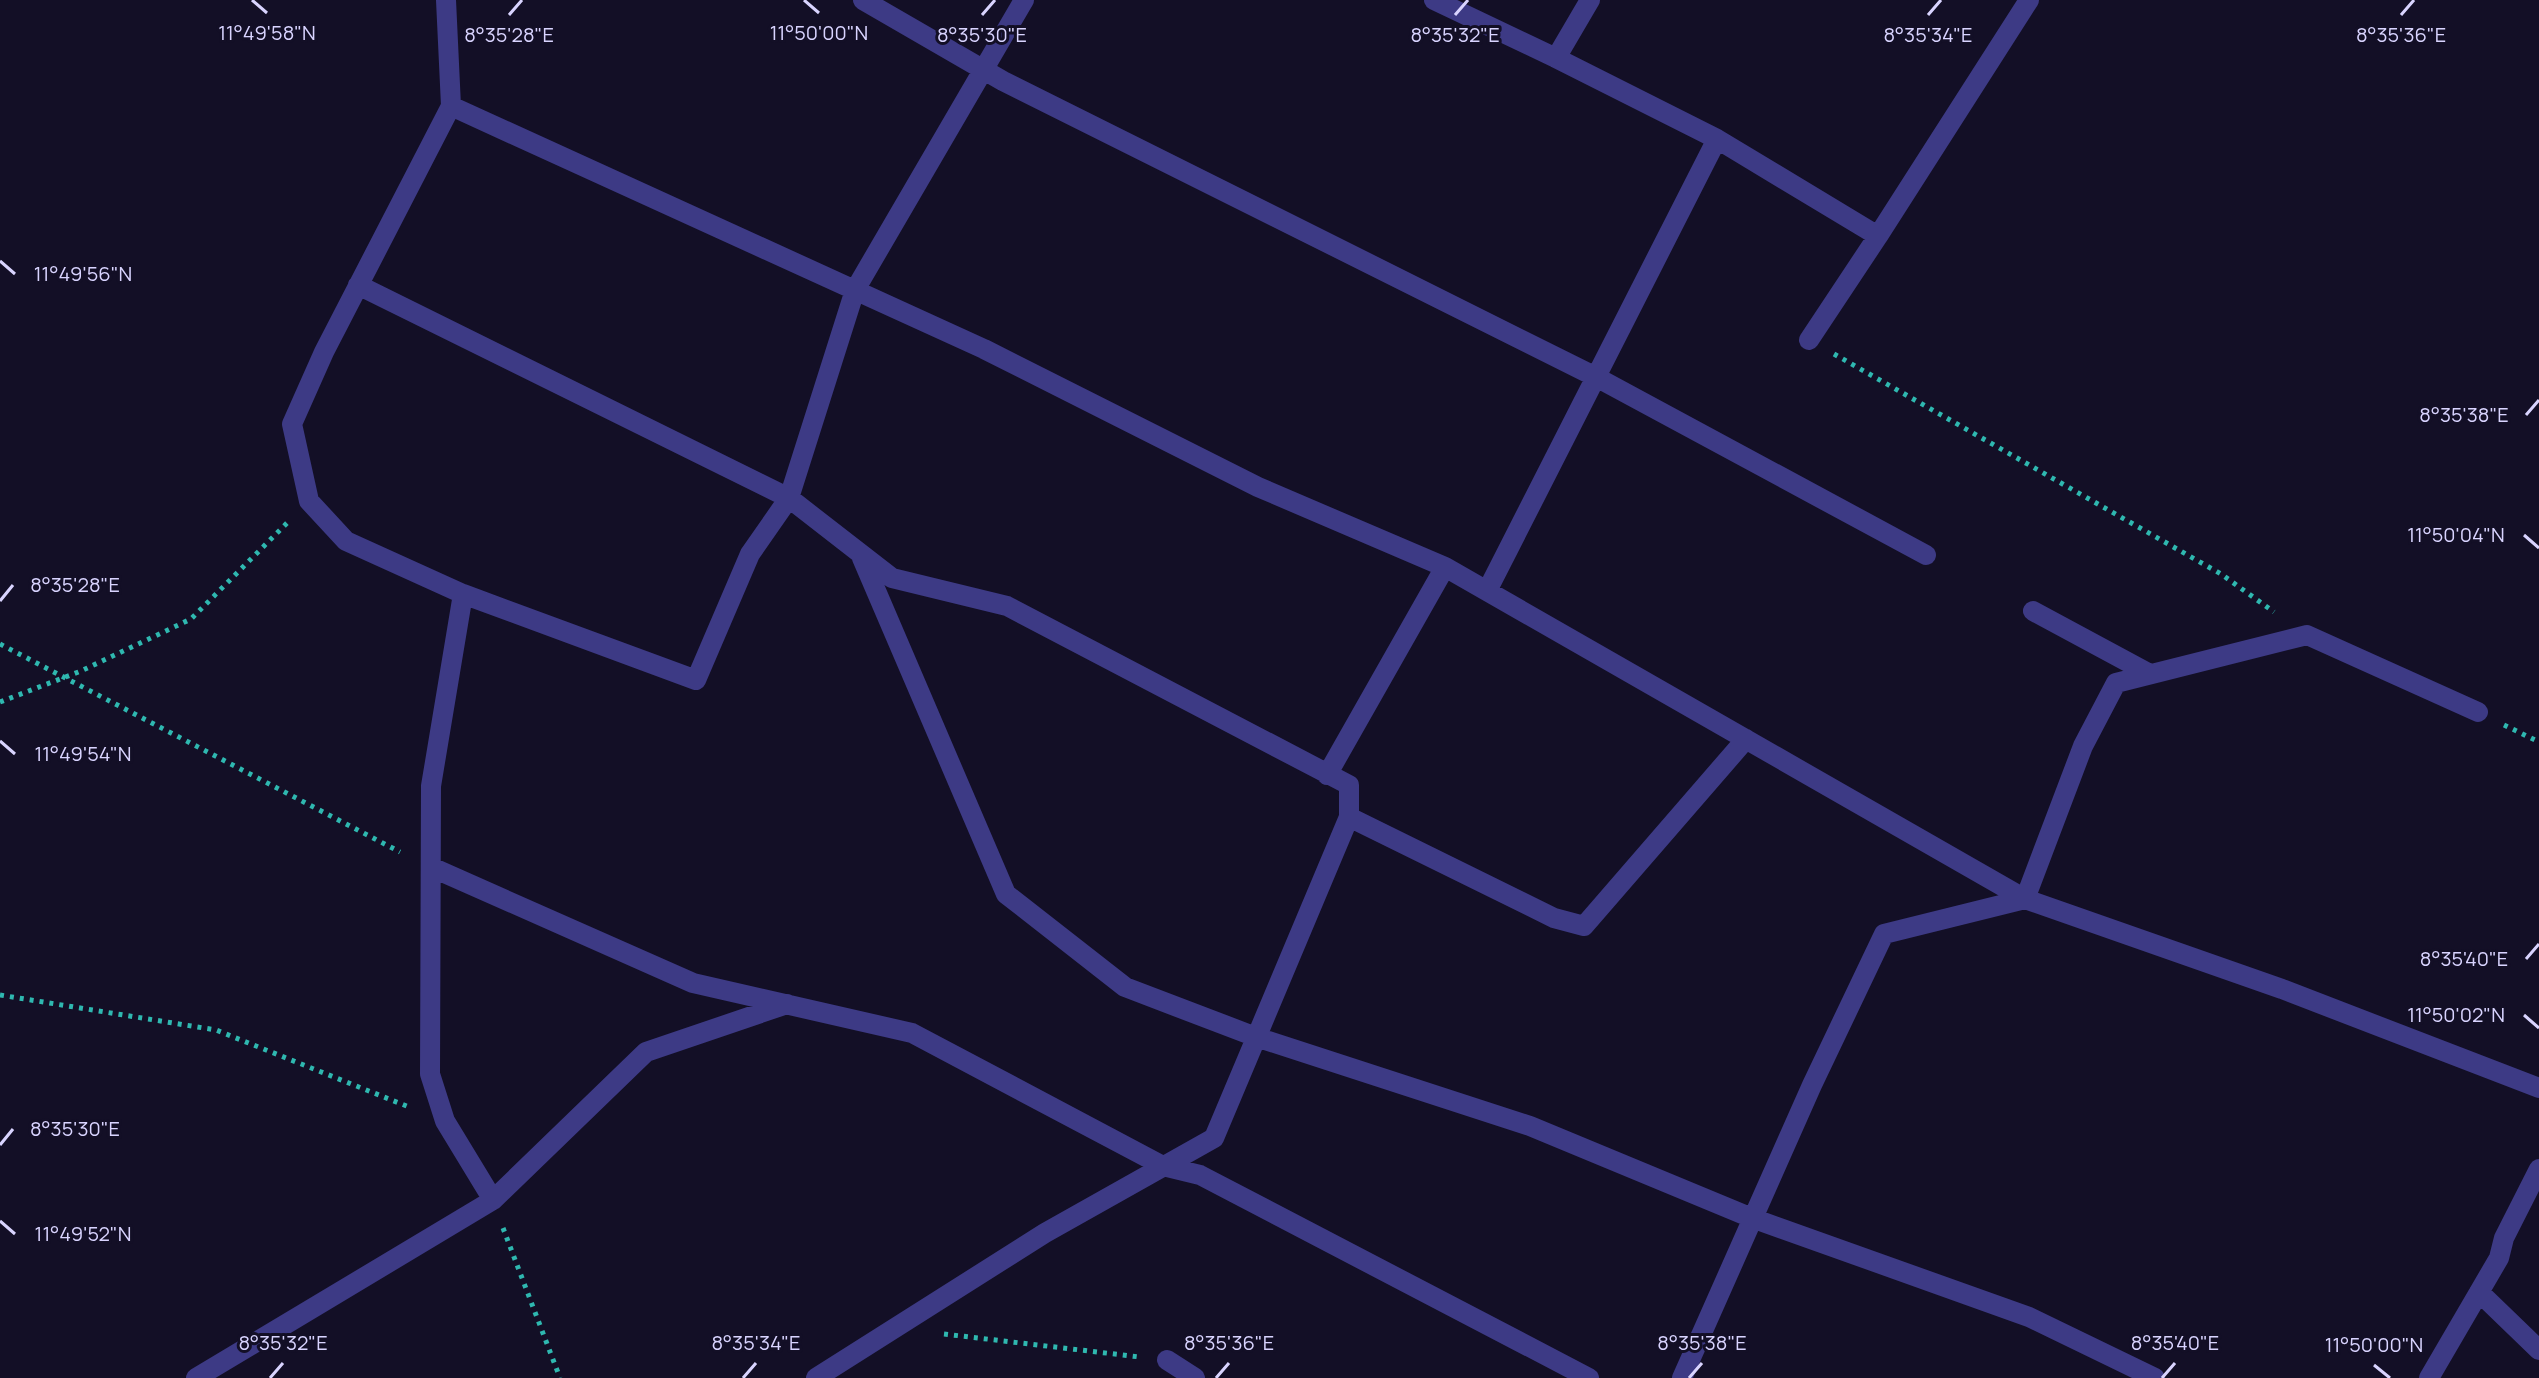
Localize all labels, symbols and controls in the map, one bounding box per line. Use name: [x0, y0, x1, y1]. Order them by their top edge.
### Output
text: 11°49'58"N: [218, 19, 316, 46]
text: 11°50'00"N: [770, 19, 868, 46]
text: 8°35'28"E: [464, 21, 554, 48]
text: 8°35'30"E: [937, 21, 1027, 48]
text: 8°35'32"E: [1410, 21, 1500, 48]
text: 8°35'34"E: [1884, 21, 1972, 48]
text: 8°35'36"E: [2356, 21, 2446, 48]
text: 11°49'56"N: [34, 260, 132, 287]
text: 8°35'38"E: [2419, 401, 2509, 428]
text: 11°50'04"N: [2407, 521, 2505, 548]
text: 8°35'28"E: [30, 571, 120, 598]
text: 11°49'54"N: [34, 740, 132, 767]
text: 8°35'40"E: [2420, 945, 2508, 972]
text: 11°50'02"N: [2407, 1001, 2505, 1028]
text: 8°35'30"E: [30, 1115, 120, 1142]
text: 11°49'52"N: [35, 1220, 131, 1247]
text: 8°35'32"E: [238, 1329, 328, 1356]
text: 8°35'34"E: [712, 1329, 800, 1356]
text: 8°35'36"E: [1184, 1329, 1274, 1356]
text: 8°35'38"E: [1657, 1329, 1747, 1356]
text: 8°35'40"E: [2131, 1329, 2219, 1356]
text: 11°50'00"N: [2325, 1331, 2423, 1358]

